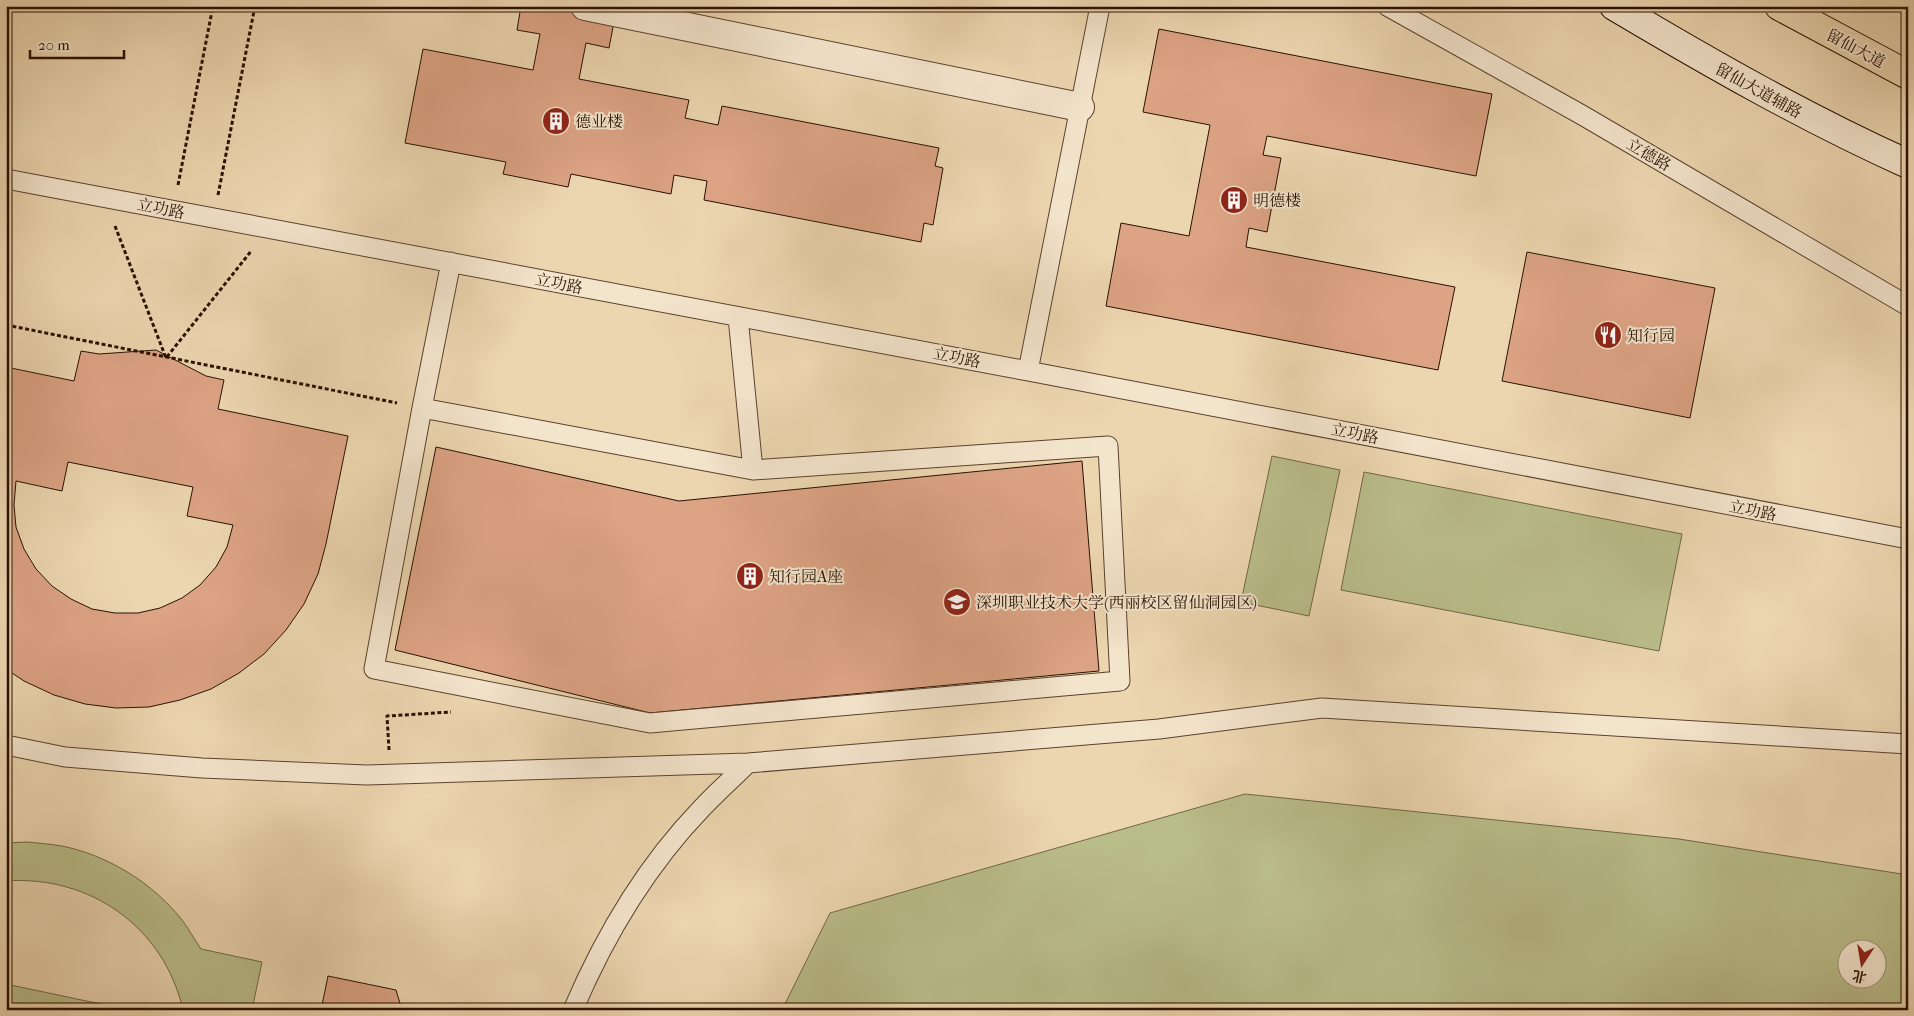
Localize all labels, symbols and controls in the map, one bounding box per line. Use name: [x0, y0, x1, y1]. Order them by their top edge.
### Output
street label: 留仙大道: [1823, 25, 1888, 72]
scale bar: [30, 28, 124, 60]
text: 20 m: [38, 36, 70, 54]
street label: 留仙大道辅路: [1712, 59, 1805, 122]
building icon: 德业楼: [541, 106, 571, 136]
place label: 德业楼: [575, 112, 623, 131]
street label: 立德路: [1623, 134, 1674, 175]
building icon: 明德楼: [1219, 185, 1249, 215]
place label: 明德楼: [1253, 191, 1301, 210]
street label: 立功路: [136, 195, 186, 222]
street label: 立功路: [534, 270, 584, 297]
restaurant icon: 知行园: [1593, 320, 1623, 350]
place label: 知行园: [1627, 326, 1675, 345]
street label: 立功路: [932, 344, 982, 371]
street label: 立功路: [1330, 420, 1380, 447]
street label: 立功路: [1728, 497, 1778, 524]
building icon: 知行园A座: [735, 561, 765, 591]
place label: 知行园A座: [769, 567, 843, 586]
school or university icon: 深圳职业技术大学(西丽校区留仙洞园区): [942, 587, 972, 617]
place label: 深圳职业技术大学(西丽校区留仙洞园区): [976, 593, 1257, 612]
north arrow: [1836, 938, 1886, 988]
text: 北: [1851, 966, 1868, 986]

